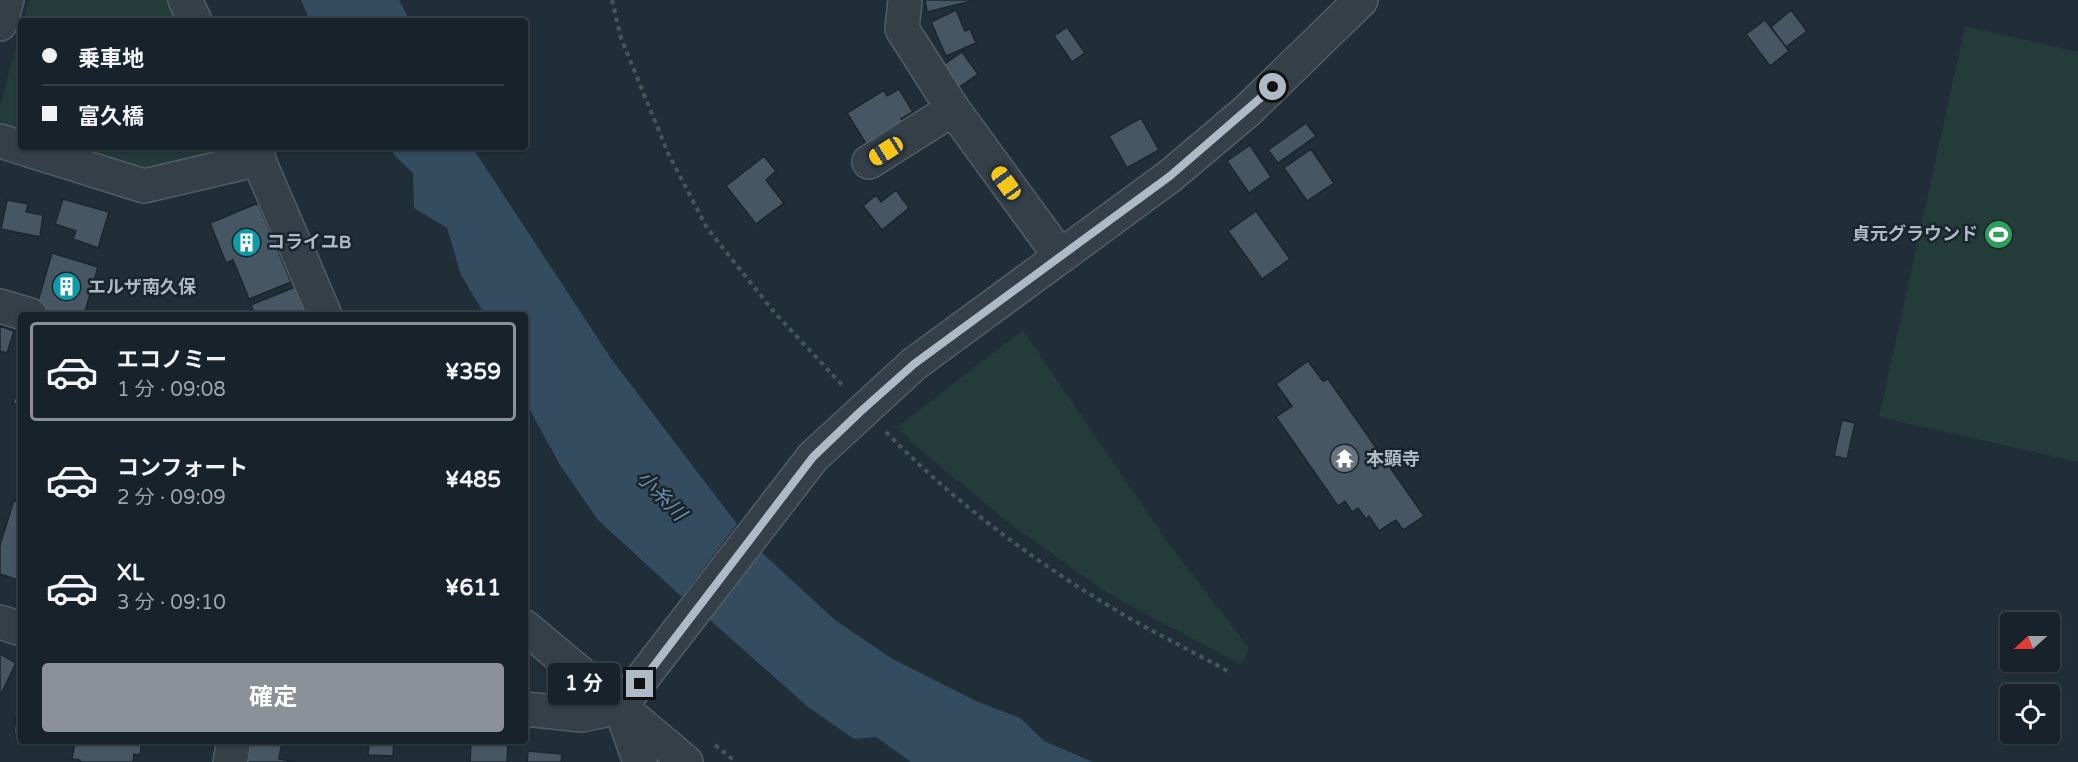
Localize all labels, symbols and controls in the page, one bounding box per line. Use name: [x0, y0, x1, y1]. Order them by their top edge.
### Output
text: 乗車地: [78, 46, 144, 72]
route start: [1259, 73, 1286, 100]
text: 富久橋: [78, 104, 144, 130]
car: [866, 134, 906, 168]
car: [988, 163, 1024, 203]
sports icon: 貞元グラウンド: [1983, 218, 2015, 250]
place label: 貞元グラウンド: [1852, 223, 1978, 245]
building icon: コライユB: [230, 226, 262, 258]
place label: コライユB: [267, 231, 351, 253]
building icon: エルザ南久保: [51, 271, 83, 303]
place label: エルザ南久保: [88, 276, 197, 298]
icon: car: [45, 345, 99, 399]
text: エコノミー: [117, 347, 227, 373]
text: ¥359: [445, 359, 501, 385]
text: 1 分 · 09:08: [117, 378, 226, 402]
temple icon: 本顕寺: [1329, 443, 1361, 475]
place label: 本顕寺: [1366, 448, 1420, 470]
icon: car: [45, 453, 99, 507]
text: コンフォート: [117, 455, 248, 481]
water label: 小糸川: [632, 466, 692, 527]
text: ¥485: [445, 467, 501, 493]
text: 2 分 · 09:09: [117, 486, 226, 510]
text: XL: [117, 560, 144, 586]
icon: car: [45, 561, 99, 615]
text: ¥611: [445, 575, 501, 601]
text: 3 分 · 09:10: [117, 591, 226, 615]
north arrow: [2000, 612, 2060, 672]
map controls: [2000, 612, 2060, 744]
button: 確定: [42, 663, 504, 732]
callout: 1 分: [547, 663, 619, 705]
route end: [626, 670, 653, 697]
text: 1 分: [565, 672, 603, 696]
button: locate: [2000, 684, 2060, 744]

